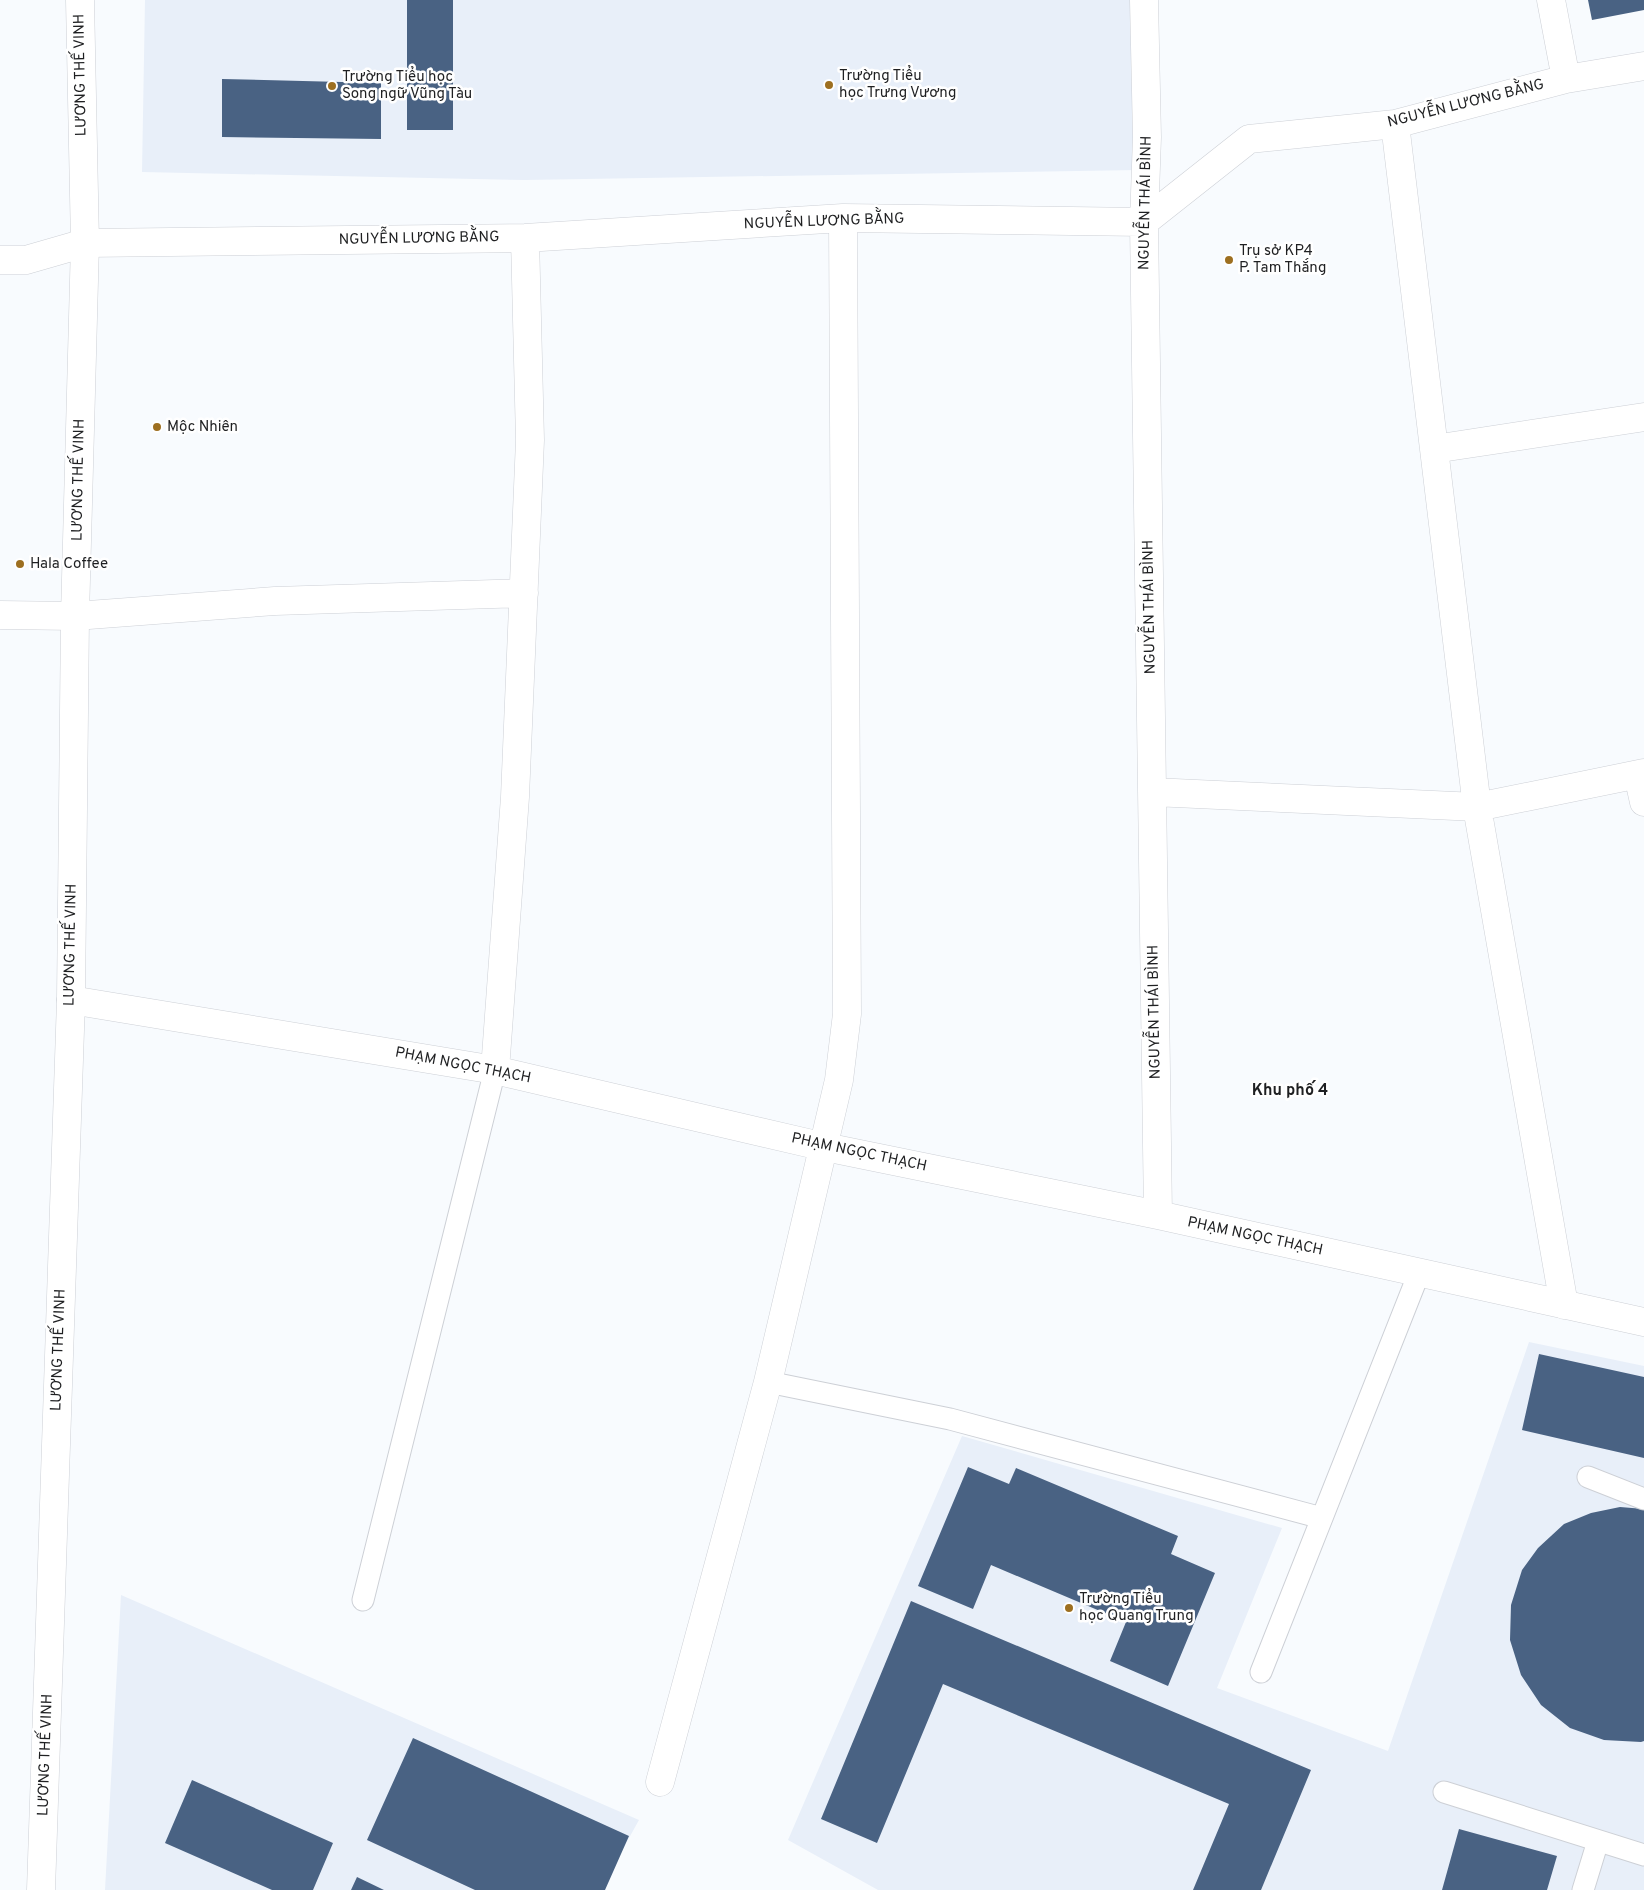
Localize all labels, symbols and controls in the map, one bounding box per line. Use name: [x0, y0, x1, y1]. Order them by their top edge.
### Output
street label: LƯƠNG THẾ VINH: [67, 14, 92, 136]
place label: Trường Tiểu học Trưng Vương: [839, 65, 956, 103]
place label: Trường Tiểu học Song ngữ Vũng Tàu: [342, 66, 472, 104]
street label: NGUYỄN LƯƠNG BẰNG: [1385, 71, 1546, 133]
marker: Trường Tiểu học Trưng Vương: [823, 79, 835, 91]
marker: Trường Tiểu học Song ngữ Vũng Tàu: [326, 80, 338, 92]
street label: NGUYỄN THÁI BÌNH: [1131, 135, 1157, 270]
street label: NGUYỄN LƯƠNG BẰNG: [743, 206, 905, 234]
street label: NGUYỄN LƯƠNG BẰNG: [338, 224, 500, 250]
place label: Trụ sở KP4 P. Tam Thắng: [1239, 242, 1326, 278]
marker: Trụ sở KP4 P. Tam Thắng: [1223, 254, 1235, 266]
place label: Mộc Nhiên: [167, 418, 238, 437]
street label: LƯƠNG THẾ VINH: [65, 419, 90, 541]
marker: Mộc Nhiên: [151, 421, 163, 433]
street label: NGUYỄN THÁI BÌNH: [1135, 540, 1161, 675]
place label: Hala Coffee: [30, 555, 108, 574]
marker: Hala Coffee: [14, 558, 26, 570]
street label: LƯƠNG THẾ VINH: [57, 884, 82, 1006]
street label: NGUYỄN THÁI BÌNH: [1140, 945, 1166, 1080]
street label: PHẠM NGỌC THẠCH: [393, 1043, 533, 1089]
district label: Khu phố 4: [1252, 1080, 1328, 1101]
street label: PHẠM NGỌC THẠCH: [789, 1129, 929, 1177]
street label: PHẠM NGỌC THẠCH: [1185, 1213, 1325, 1261]
street label: LƯƠNG THẾ VINH: [44, 1288, 71, 1412]
place label: Trường Tiểu học Quang Trung: [1079, 1588, 1194, 1626]
marker: Trường Tiểu học Quang Trung: [1063, 1602, 1075, 1614]
street label: LƯƠNG THẾ VINH: [31, 1693, 58, 1817]

